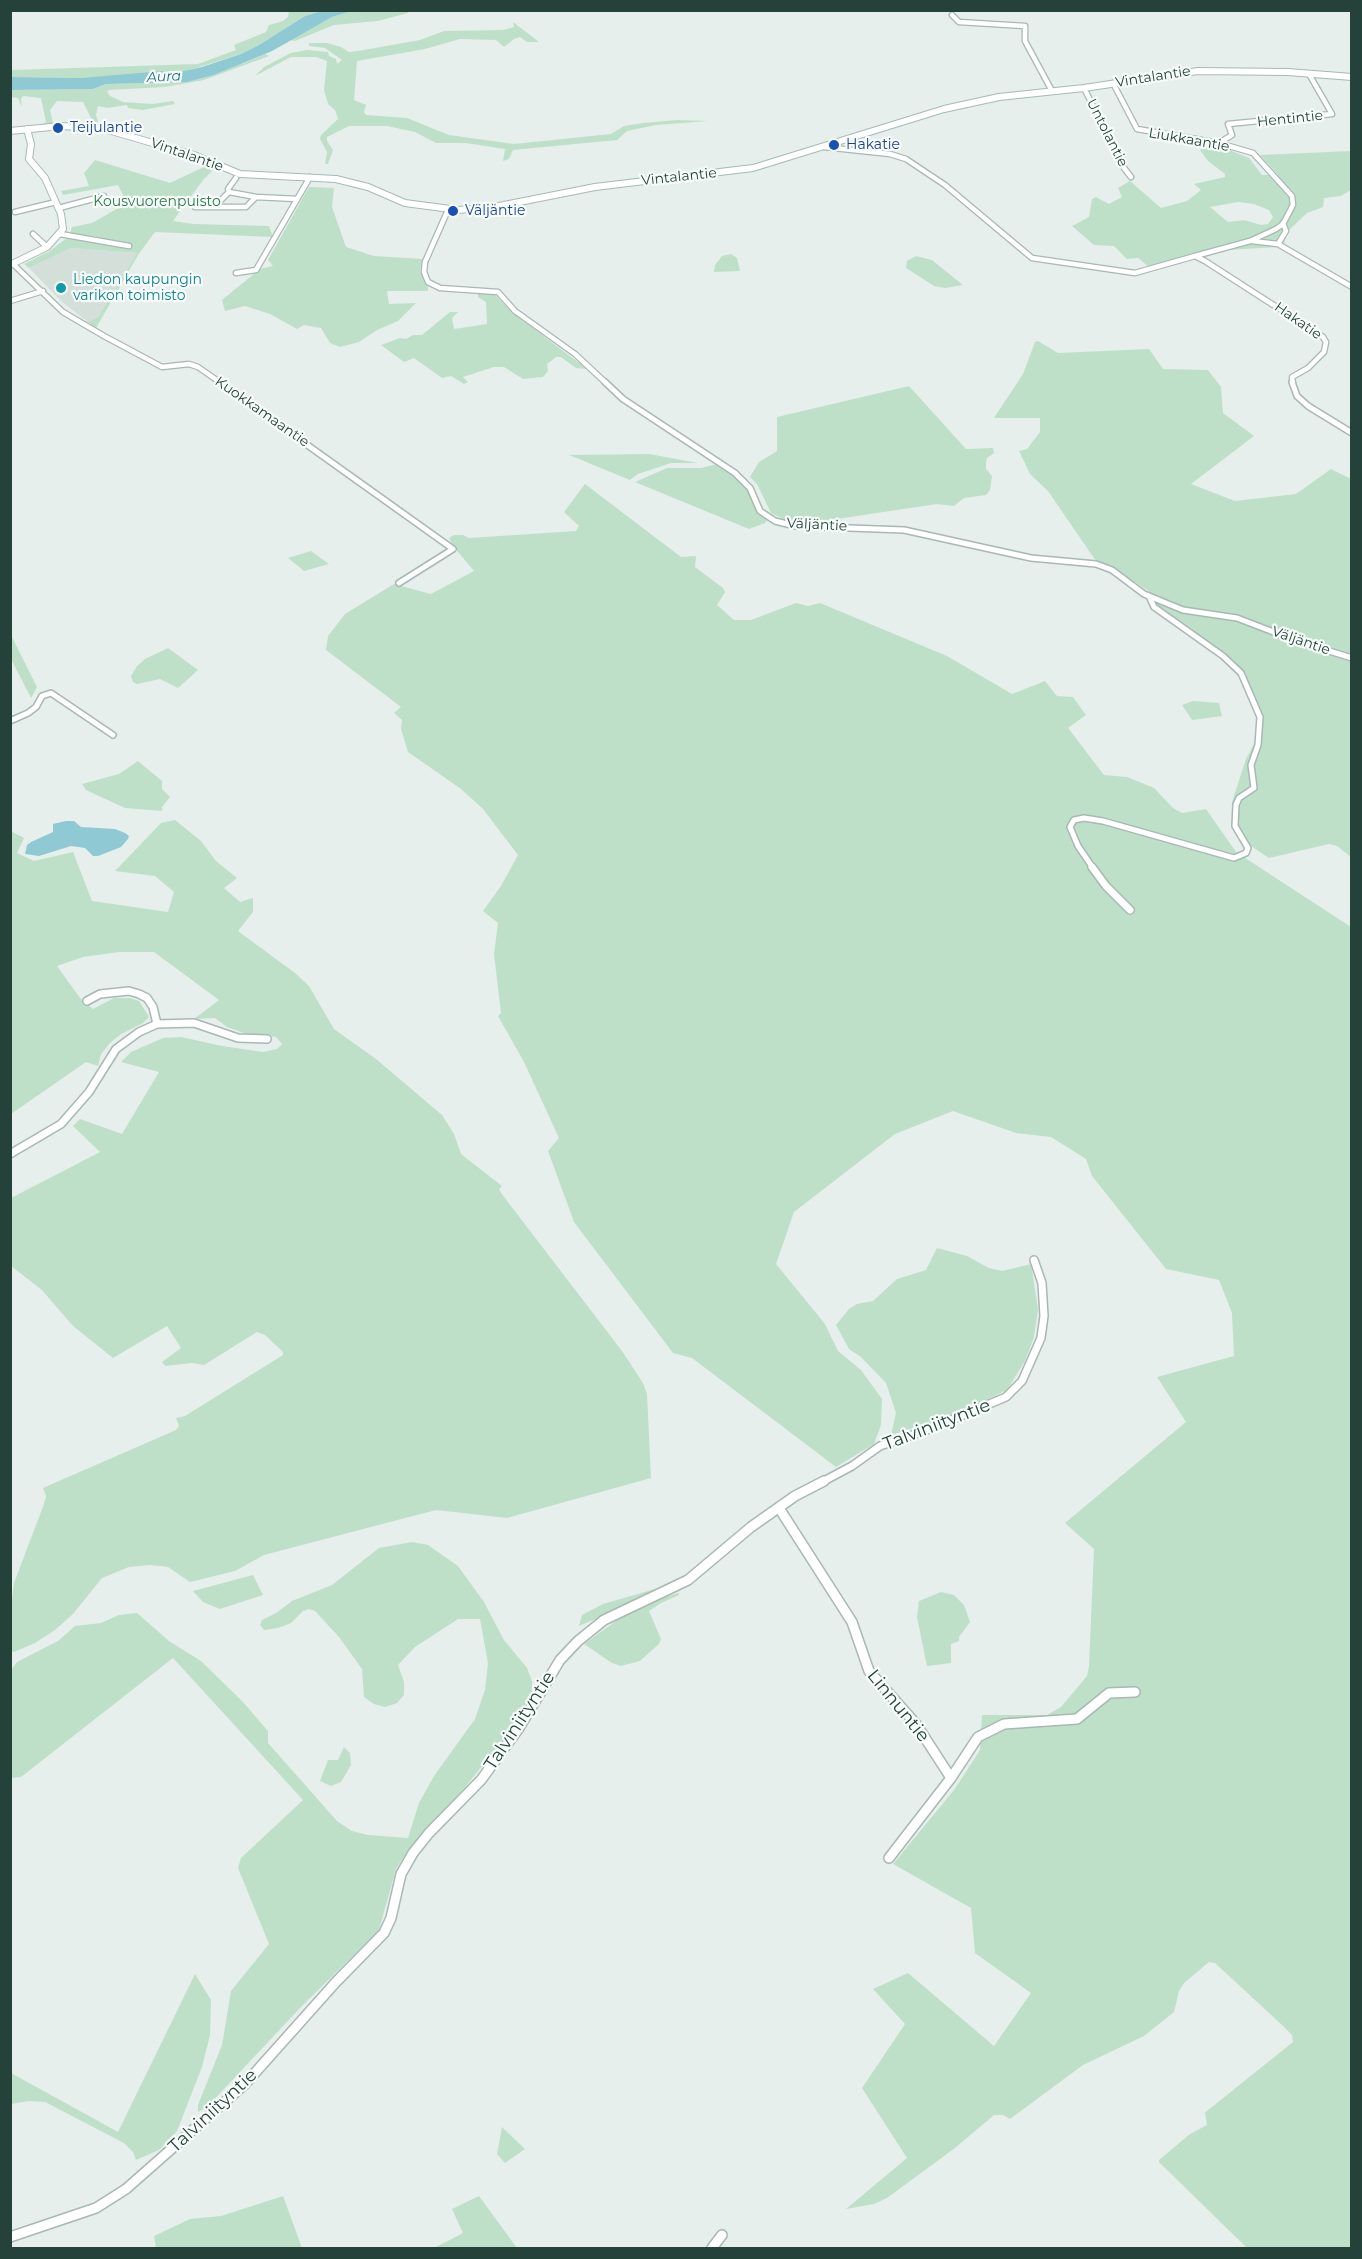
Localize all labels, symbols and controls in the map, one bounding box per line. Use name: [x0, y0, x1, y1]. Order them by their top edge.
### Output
street label: Vintalantie: [1114, 63, 1192, 91]
water label: Aura: [146, 68, 182, 86]
street label: Untolantie: [1083, 96, 1131, 170]
street label: Hentintie: [1256, 107, 1324, 131]
place label: Teijulantie: [70, 120, 142, 136]
marker: Teijulantie: [51, 121, 65, 135]
street label: Liukkaantie: [1147, 125, 1231, 155]
street label: Vintalantie: [148, 135, 226, 175]
place label: Hakatie: [846, 137, 900, 153]
marker: Hakatie: [827, 138, 841, 152]
street label: Vintalantie: [640, 165, 718, 189]
park label: Kousvuorenpuisto: [93, 194, 221, 210]
place label: Väljäntie: [465, 203, 525, 219]
marker: Väljäntie: [446, 204, 460, 218]
place label: Liedon kaupungin varikon toimisto: [73, 272, 202, 304]
marker: Liedon kaupungin varikon toimisto: [54, 281, 68, 295]
street label: Hakatie: [1271, 299, 1325, 343]
street label: Kuokkamaantie: [212, 373, 312, 451]
street label: Väljäntie: [786, 515, 848, 535]
street label: Väljäntie: [1270, 623, 1332, 659]
street label: Talviniityntie: [880, 1395, 994, 1455]
street label: Linnuntie: [862, 1665, 934, 1747]
street label: Talviniityntie: [480, 1668, 560, 1774]
street label: Talviniityntie: [164, 2065, 262, 2157]

